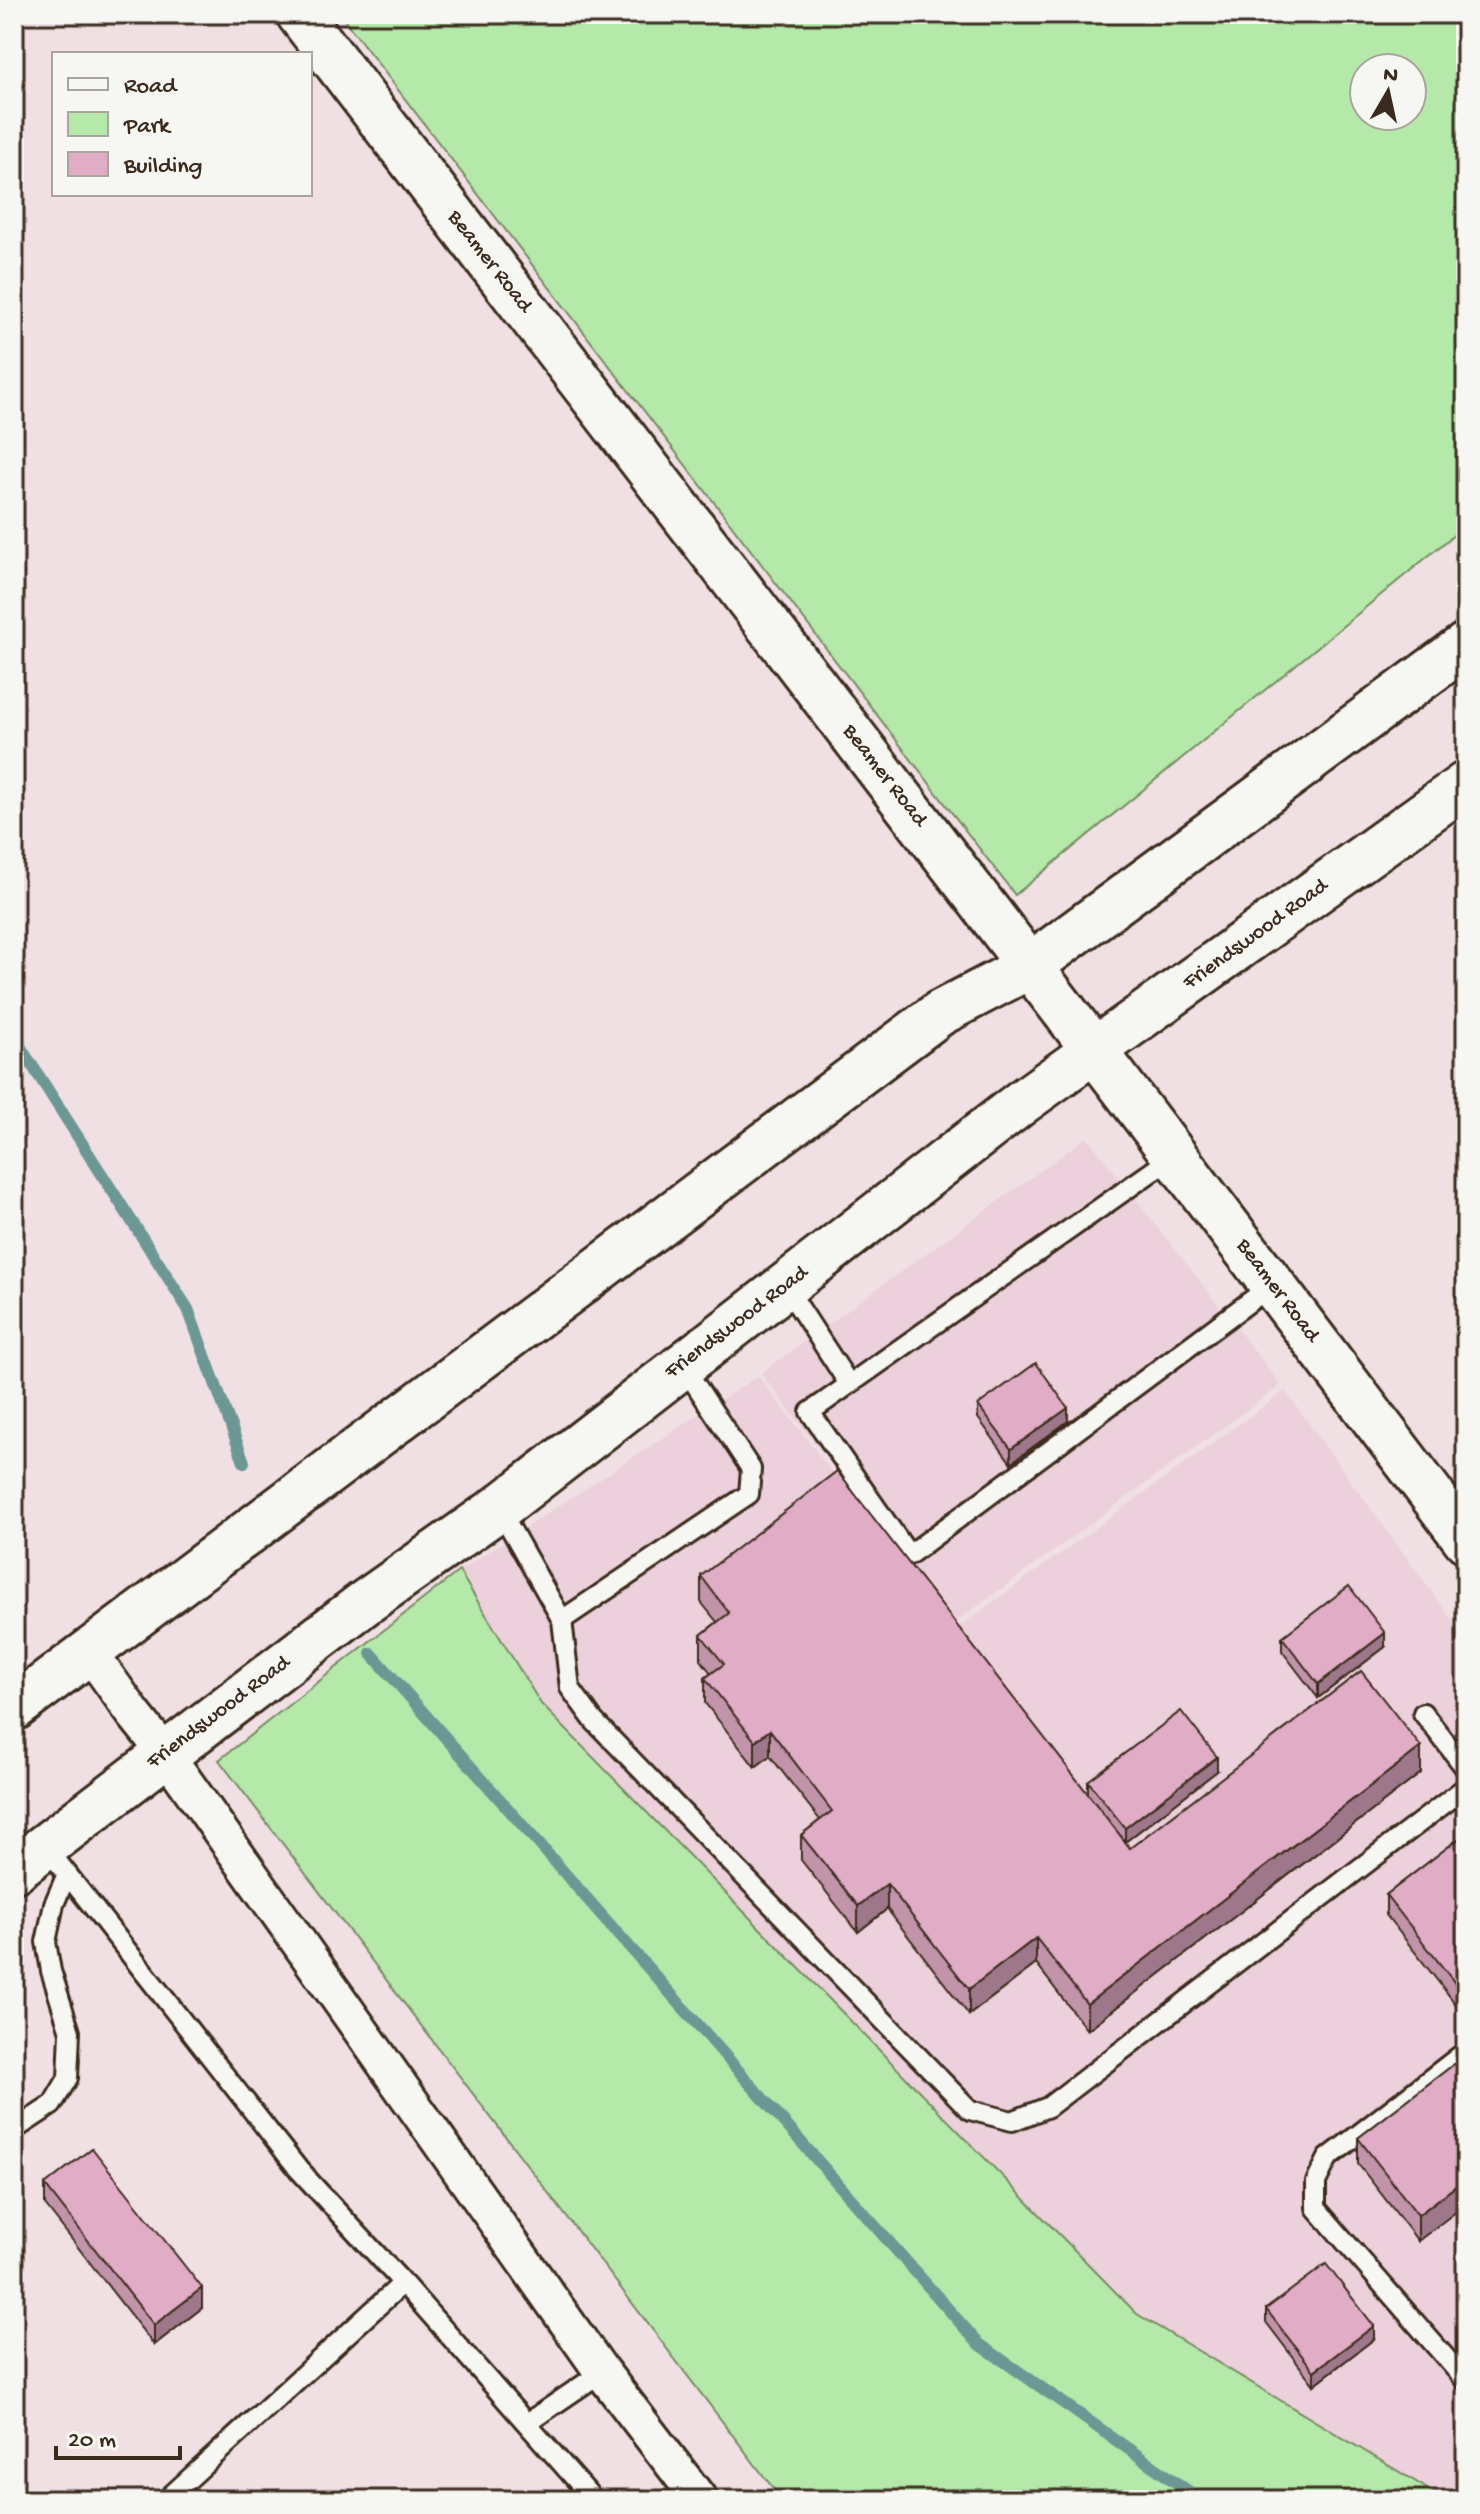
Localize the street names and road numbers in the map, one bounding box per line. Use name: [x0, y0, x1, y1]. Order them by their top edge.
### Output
street label: Beamer Road: [440, 205, 538, 320]
street label: Beamer Road: [835, 719, 933, 834]
street label: Friendswood Road: [1178, 873, 1335, 997]
street label: Beamer Road: [1229, 1233, 1326, 1350]
street label: Friendswood Road: [659, 1259, 815, 1386]
street label: Friendswood Road: [141, 1649, 297, 1776]

